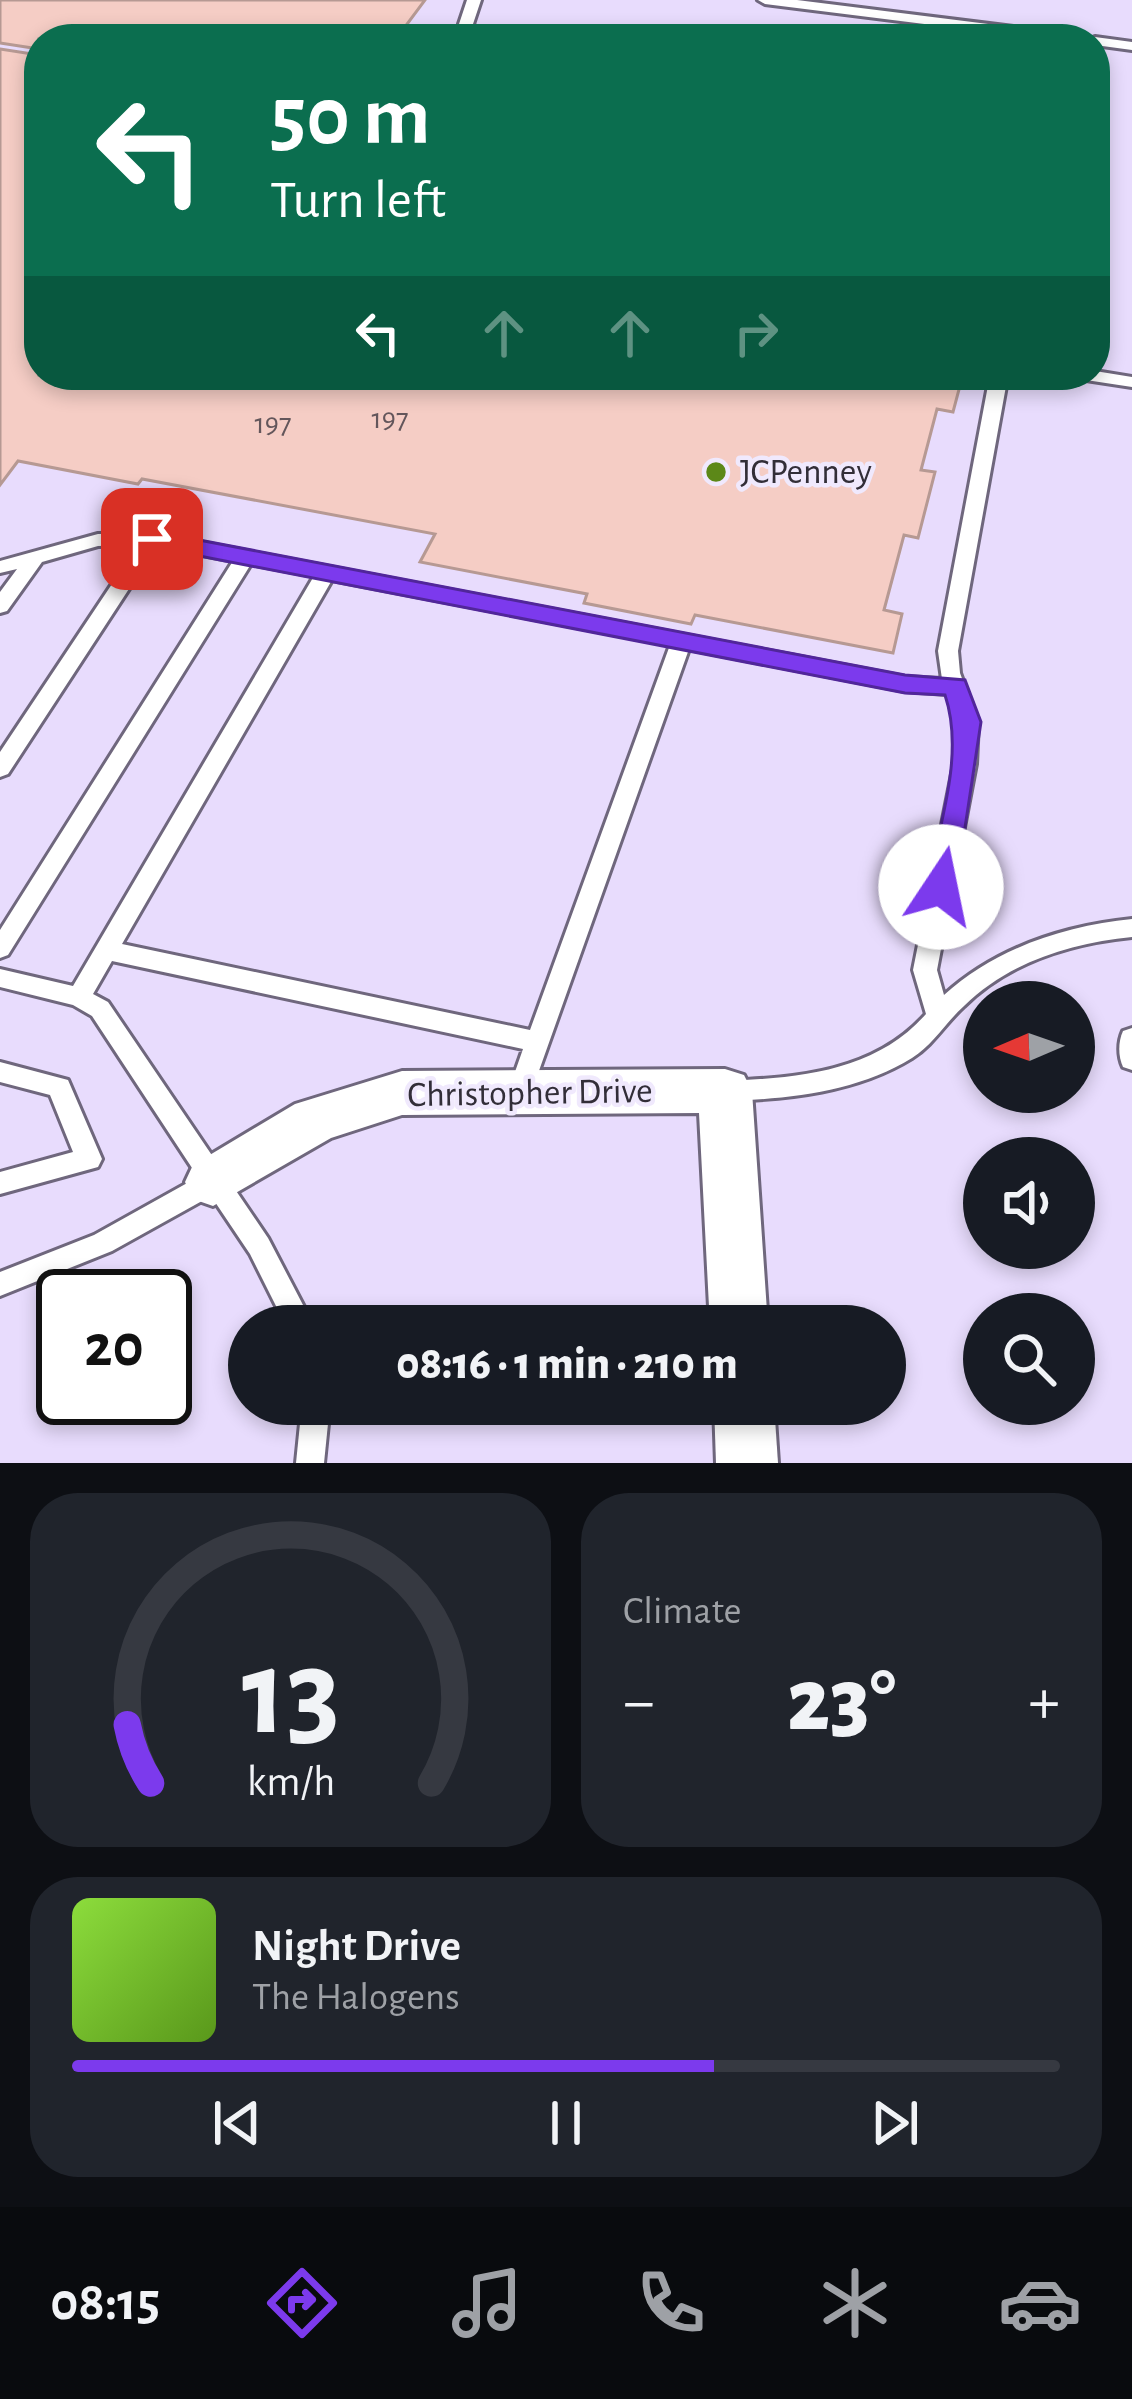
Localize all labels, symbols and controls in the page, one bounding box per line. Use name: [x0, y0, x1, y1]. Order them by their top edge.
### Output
icon: left: [72, 72, 228, 228]
text: 50 m: [270, 76, 431, 160]
text: Turn left: [270, 174, 446, 228]
icon: left: [345, 300, 411, 366]
icon: ahead: [471, 300, 537, 366]
icon: ahead: [597, 300, 663, 366]
icon: right: [723, 300, 789, 366]
house number: 197: [372, 404, 408, 434]
house number: 197: [255, 409, 291, 439]
place label: JCPenney: [740, 454, 872, 490]
marker: JCPenney: [703, 459, 729, 485]
pin: [101, 488, 203, 590]
icon: arrive: [119, 506, 185, 572]
position arrow: [878, 824, 1004, 950]
north arrow: [963, 981, 1095, 1113]
map controls: [963, 981, 1095, 1425]
street label: Christopher Drive: [407, 1073, 653, 1113]
button: sound: [963, 1137, 1095, 1269]
speed limit sign: 20: [36, 1269, 192, 1425]
button: search: [963, 1293, 1095, 1425]
text: 08:16 · 1 min · 210 m: [396, 1342, 738, 1387]
text: Climate: [623, 1592, 741, 1631]
text: 13: [241, 1632, 340, 1757]
text: 23°: [787, 1657, 896, 1747]
text: −: [623, 1669, 655, 1735]
text: +: [1028, 1669, 1060, 1735]
text: km/h: [246, 1761, 335, 1804]
text: Night Drive: [252, 1924, 461, 1969]
text: The Halogens: [252, 1978, 460, 2017]
icon: previous: [204, 2090, 270, 2156]
icon: pause: [533, 2090, 599, 2156]
icon: next: [862, 2090, 928, 2156]
icon: directions: [260, 2261, 344, 2345]
icon: music: [445, 2261, 529, 2345]
icon: phone: [629, 2261, 713, 2345]
icon: climate: [813, 2261, 897, 2345]
icon: car: [998, 2261, 1082, 2345]
text: 08:15: [50, 2276, 160, 2330]

